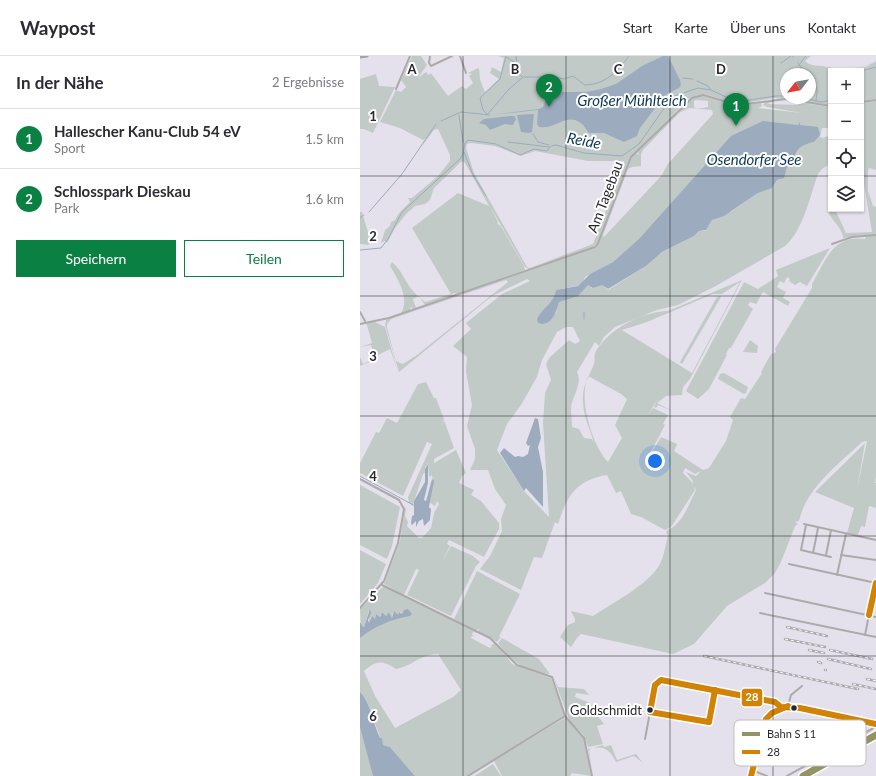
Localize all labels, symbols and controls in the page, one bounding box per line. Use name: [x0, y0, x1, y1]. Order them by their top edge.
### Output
text: Waypost: [20, 16, 95, 39]
text: Start: [623, 19, 652, 36]
text: Karte: [674, 19, 708, 36]
text: Über uns: [730, 19, 785, 36]
text: Kontakt: [807, 19, 856, 36]
text: A: [406, 61, 417, 77]
text: B: [511, 61, 520, 77]
text: C: [614, 61, 623, 77]
text: D: [716, 61, 726, 77]
north arrow: [780, 68, 816, 104]
map controls: [828, 68, 864, 212]
button: +: [828, 68, 864, 104]
text: In der Nähe: [16, 72, 104, 93]
text: 2 Ergebnisse: [272, 74, 344, 90]
pin: 2: [536, 74, 562, 107]
water label: Großer Mühlteich: [577, 91, 687, 109]
pin: 1: [723, 93, 749, 126]
button: −: [828, 104, 864, 140]
text: 1: [369, 108, 377, 124]
text: Hallescher Kanu-Club 54 eV: [54, 122, 241, 140]
water label: Reide: [566, 128, 603, 152]
text: 1: [25, 131, 33, 147]
text: 1.5 km: [305, 131, 344, 147]
text: Sport: [54, 140, 85, 156]
button: locate: [828, 140, 864, 176]
water label: Osendorfer See: [706, 150, 802, 168]
street label: Am Tagebau: [583, 159, 626, 235]
button: layers: [828, 176, 864, 212]
text: Schlosspark Dieskau: [54, 182, 191, 200]
text: 2: [25, 191, 33, 207]
text: 1.6 km: [305, 191, 344, 207]
text: Park: [54, 200, 79, 216]
text: 2: [369, 228, 377, 244]
button: Speichern: [16, 240, 176, 277]
button: Teilen: [184, 240, 344, 277]
text: 3: [369, 348, 377, 364]
your location: [645, 451, 665, 471]
text: 4: [369, 468, 377, 484]
text: 5: [369, 588, 377, 604]
line badge: 28: [741, 688, 763, 707]
text: 28: [746, 690, 758, 703]
place label: Goldschmidt: [570, 702, 642, 718]
unlabelled marker: [789, 703, 799, 713]
marker: Goldschmidt: [645, 705, 655, 715]
text: 6: [369, 708, 377, 724]
legend: [734, 720, 866, 766]
text: Bahn S 11: [767, 727, 816, 740]
text: 28: [767, 745, 780, 758]

